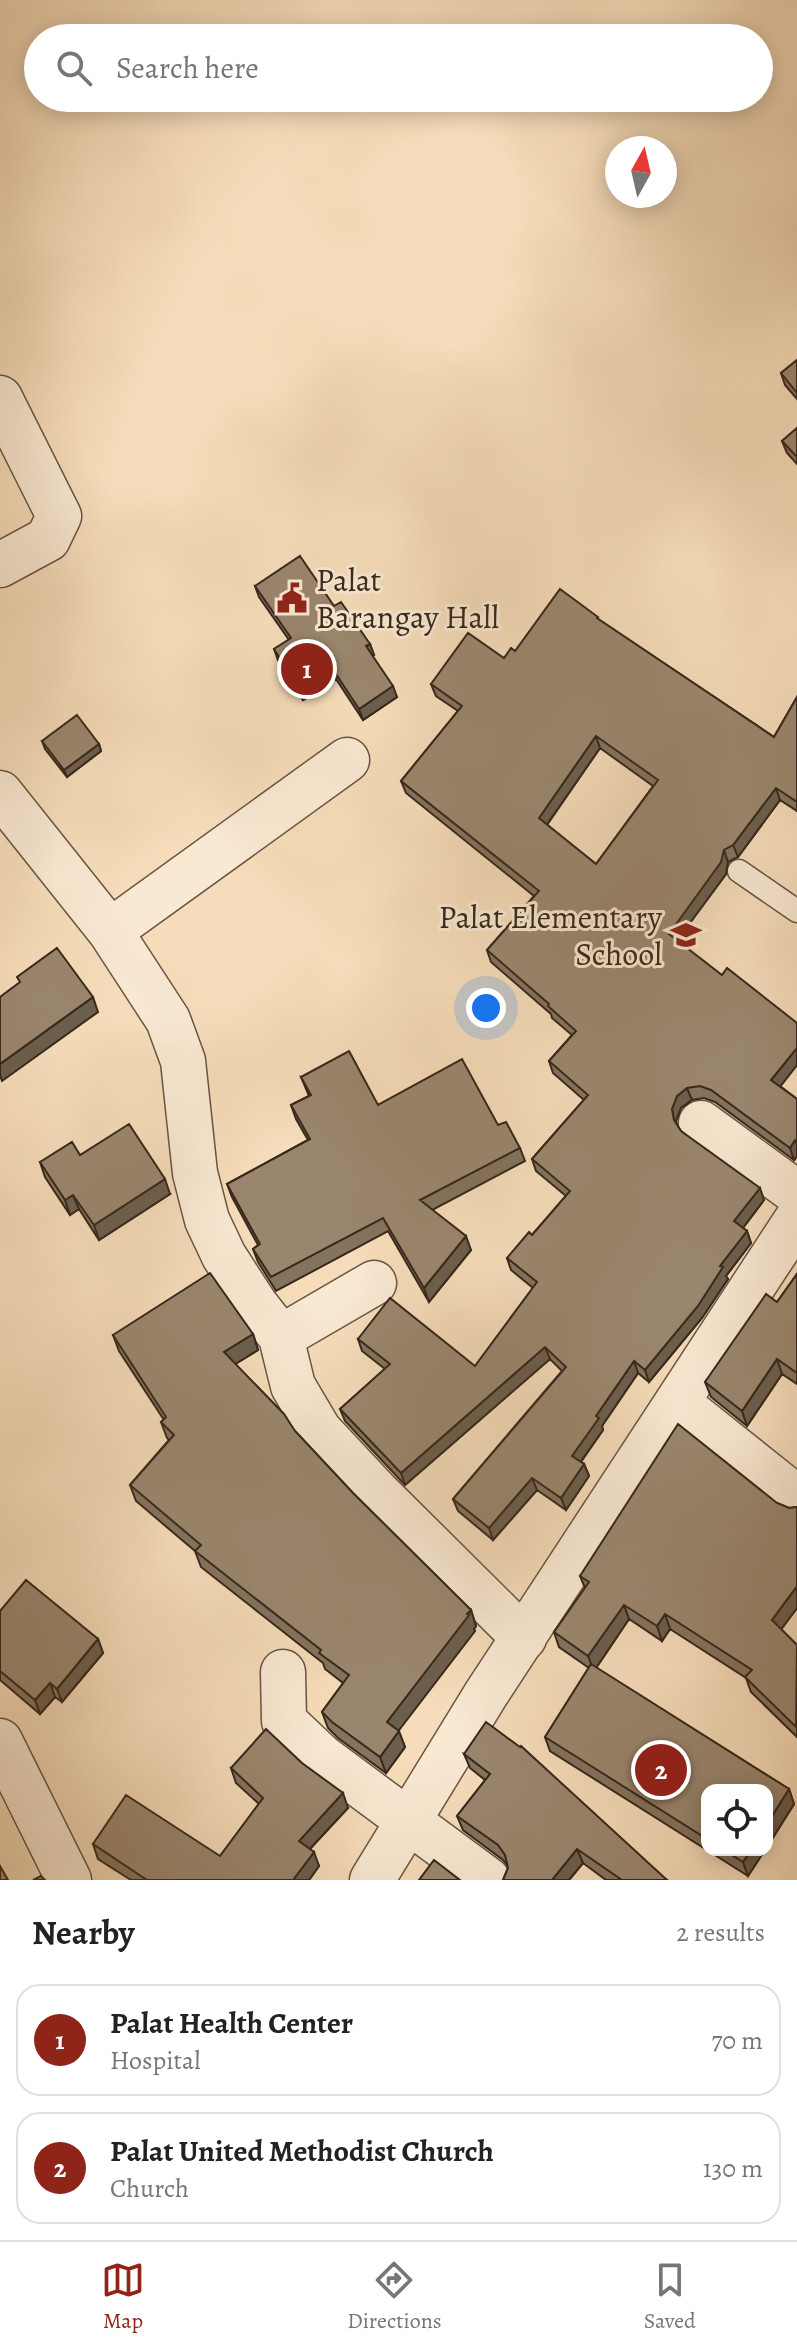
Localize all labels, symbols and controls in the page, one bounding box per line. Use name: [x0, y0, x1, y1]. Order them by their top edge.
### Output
search box: [24, 24, 773, 112]
icon: search: [52, 46, 96, 90]
text: Search here: [116, 48, 259, 88]
north arrow: [605, 136, 677, 208]
place label: Palat Barangay Hall: [316, 558, 499, 639]
public building icon: Palat Barangay Hall: [275, 581, 309, 615]
pin: 1: [281, 639, 333, 699]
place label: Palat Elementary School: [438, 895, 663, 976]
school or university icon: Palat Elementary School: [669, 918, 703, 952]
your location: [466, 988, 506, 1028]
pin: 2: [635, 1740, 687, 1800]
map controls: [701, 1784, 773, 1856]
button: locate: [701, 1784, 773, 1856]
text: Nearby: [32, 1909, 135, 1956]
text: 2 results: [676, 1915, 765, 1950]
text: Palat Health Center: [110, 2003, 353, 2043]
text: 1: [55, 2023, 65, 2058]
text: 70 m: [711, 2023, 763, 2058]
text: Hospital: [110, 2043, 201, 2078]
text: Palat United Methodist Church: [110, 2131, 494, 2171]
text: 2: [54, 2151, 66, 2186]
text: 130 m: [703, 2151, 763, 2186]
text: Church: [110, 2171, 189, 2206]
tab: Map: [101, 2258, 145, 2336]
tab: Directions: [347, 2258, 442, 2336]
tab: Saved: [644, 2258, 696, 2336]

